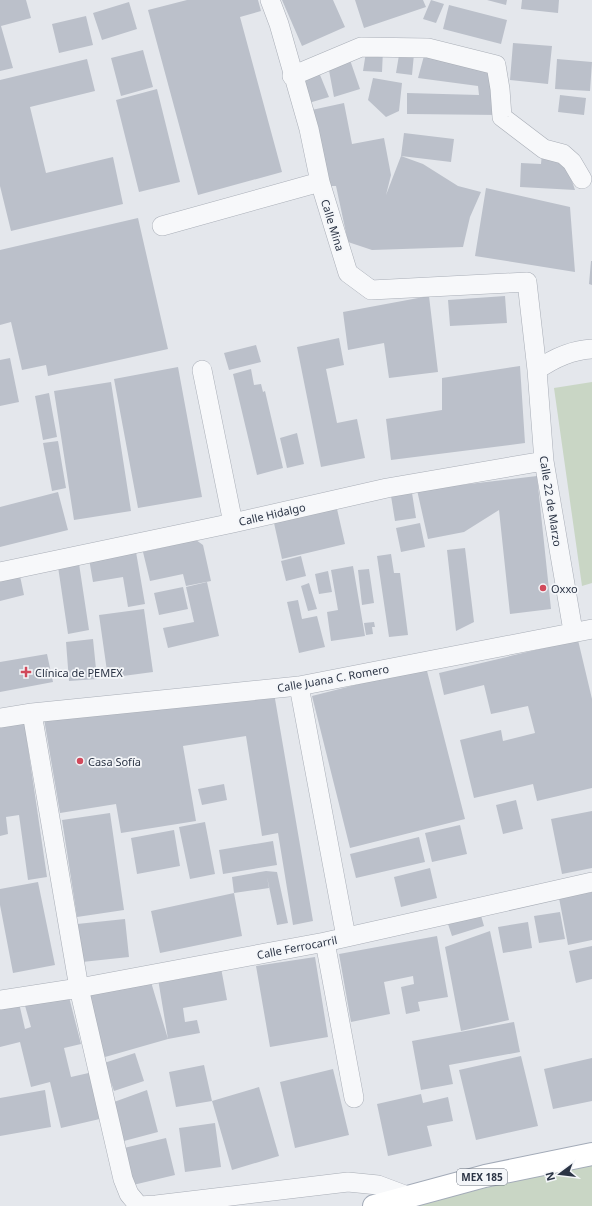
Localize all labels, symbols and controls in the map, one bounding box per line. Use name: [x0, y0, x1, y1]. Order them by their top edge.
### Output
street label: Calle Mina: [318, 197, 348, 253]
street label: Calle 22 de Marzo: [536, 455, 566, 548]
street label: Calle Hidalgo: [237, 499, 307, 529]
place label: Oxxo: [551, 581, 578, 596]
marker: Oxxo: [538, 583, 548, 593]
street label: Calle Juana C. Romero: [276, 661, 390, 695]
place label: Clínica de PEMEX: [35, 665, 123, 680]
marker: Clínica de PEMEX: [20, 666, 32, 678]
place label: Casa Sofía: [88, 754, 141, 769]
marker: Casa Sofía: [75, 756, 85, 766]
street label: Calle Ferrocarril: [256, 932, 338, 962]
north arrow: [540, 1154, 580, 1194]
road number: MEX 185: [457, 1169, 507, 1185]
text: N: [541, 1170, 558, 1183]

